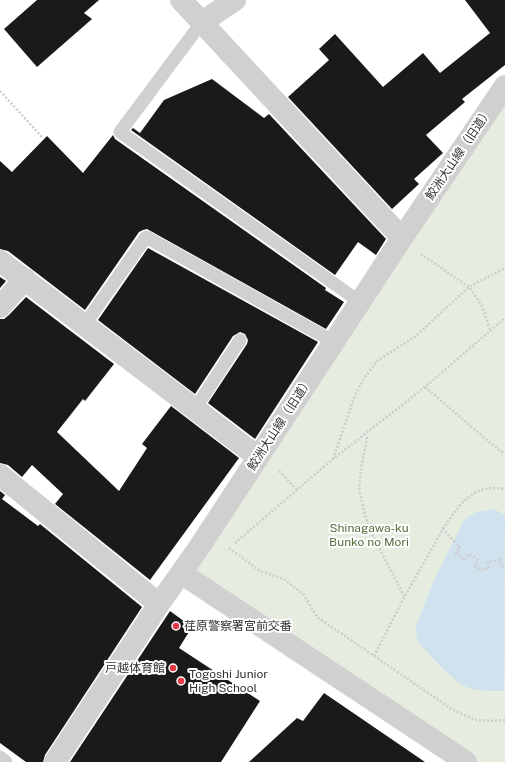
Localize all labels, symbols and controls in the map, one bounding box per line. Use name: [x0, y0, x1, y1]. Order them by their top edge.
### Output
street label: 鮫洲大山線（旧道）: [423, 105, 495, 203]
street label: 鮫洲大山線（旧道）: [245, 375, 315, 473]
park label: Shinagawa-ku Bunko no Mori: [329, 521, 409, 549]
place label: 荏原警察署宮前交番: [184, 619, 292, 633]
marker: 荏原警察署宮前交番: [171, 621, 181, 631]
place label: 戸越体育館: [105, 661, 165, 675]
marker: 戸越体育館: [168, 663, 178, 673]
place label: Togoshi Junior High School: [189, 667, 268, 695]
marker: Togoshi Junior High School: [176, 676, 186, 686]

